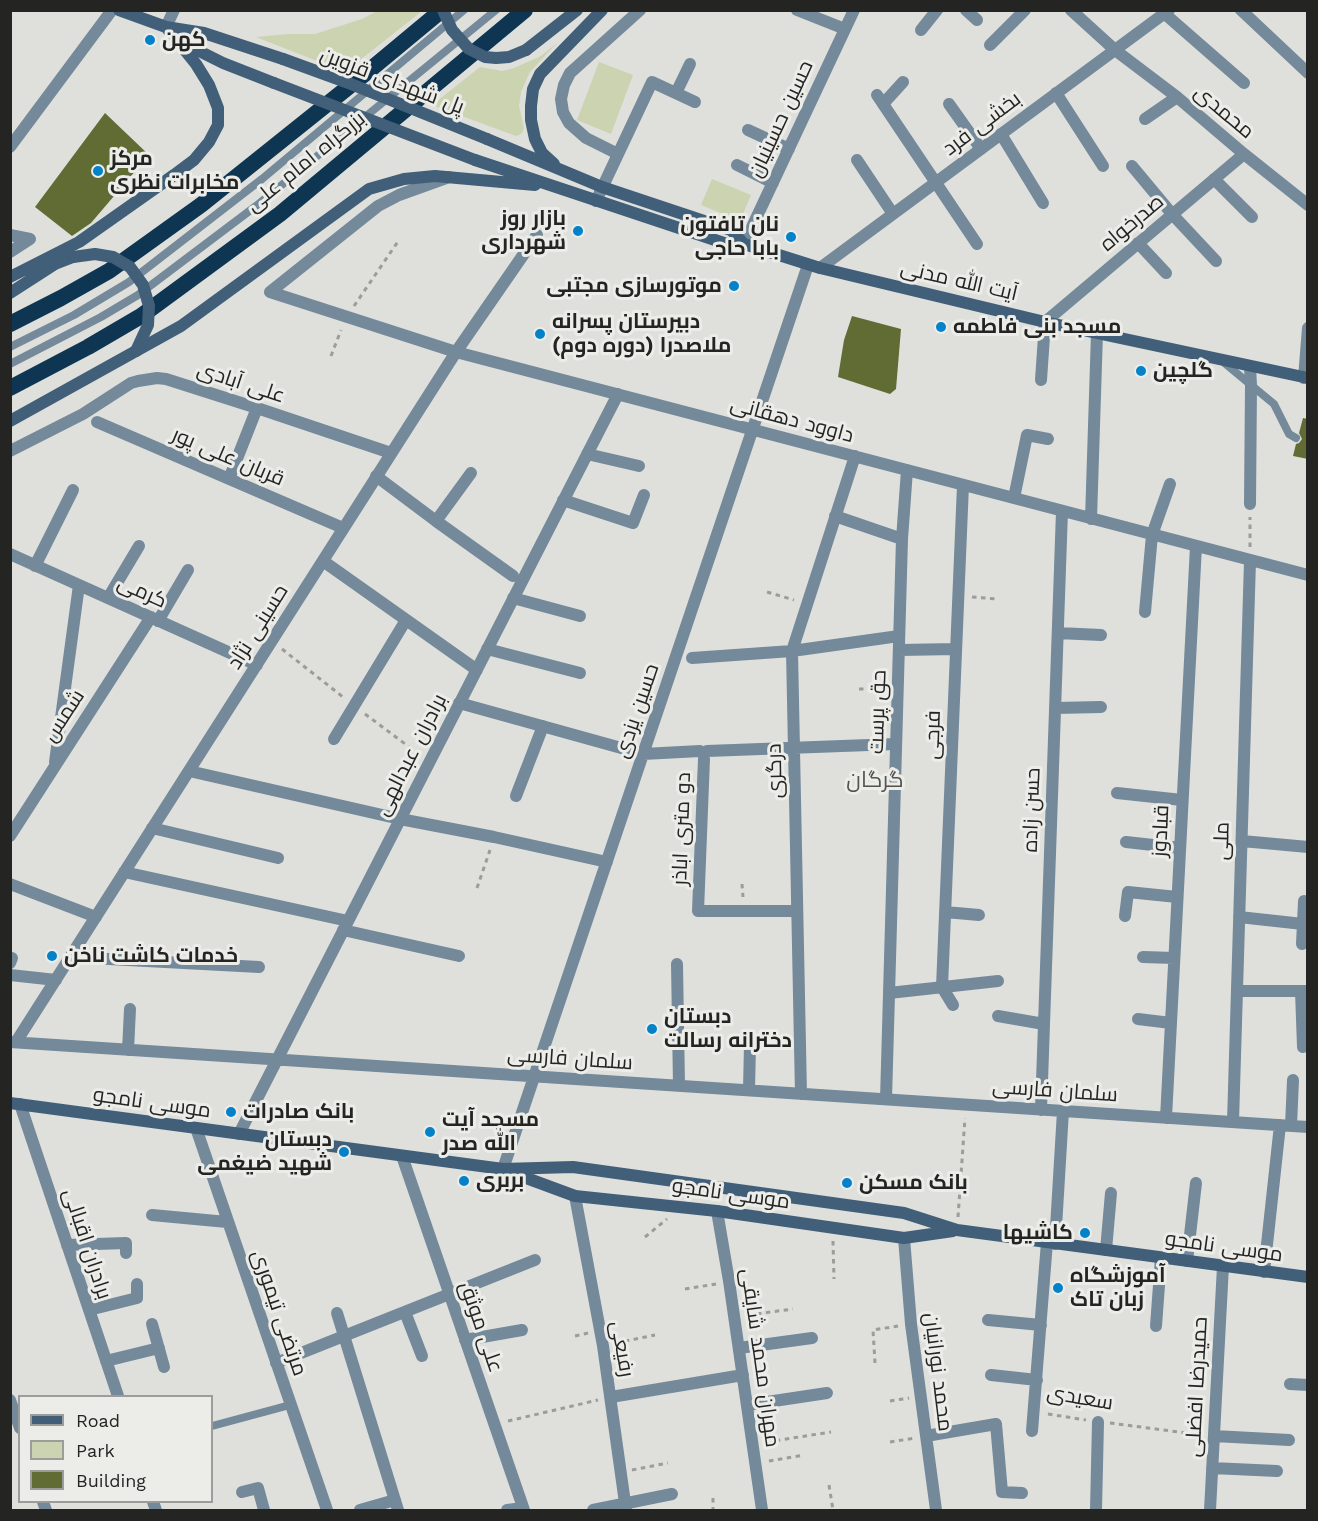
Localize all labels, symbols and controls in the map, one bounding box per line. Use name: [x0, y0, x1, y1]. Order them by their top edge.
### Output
place label: کهن: [162, 27, 206, 53]
marker: کهن: [143, 33, 157, 47]
street label: پل شهدای قزوین: [316, 42, 468, 120]
street label: حسین حسینیان: [743, 57, 819, 181]
street label: محمدی: [1189, 80, 1259, 144]
street label: بخشی فرد: [938, 86, 1026, 162]
street label: بزرگراه امام علی: [241, 106, 371, 218]
place label: مرکز مخابرات نظری: [110, 146, 239, 196]
marker: مرکز مخابرات نظری: [91, 164, 105, 178]
street label: صدرخواه: [1095, 189, 1169, 257]
place label: بازار روز شهرداری: [481, 206, 566, 256]
place label: نان تافتون بابا حاجی: [680, 212, 779, 262]
marker: بازار روز شهرداری: [571, 224, 585, 238]
marker: نان تافتون بابا حاجی: [784, 230, 798, 244]
street label: آیت الله مدنی: [898, 255, 1020, 307]
place label: موتورسازی مجتبی: [546, 273, 722, 299]
marker: موتورسازی مجتبی: [727, 279, 741, 293]
place label: دبيرستان پسرانه ملاصدرا (دوره دوم): [552, 309, 731, 359]
place label: مسجد بنی فاطمه: [953, 314, 1121, 340]
marker: مسجد بنی فاطمه: [934, 320, 948, 334]
marker: دبيرستان پسرانه ملاصدرا (دوره دوم): [533, 327, 547, 341]
street label: علی آبادی: [194, 357, 288, 409]
place label: گلچین: [1153, 358, 1213, 384]
marker: گلچین: [1134, 364, 1148, 378]
street label: داوود دهقانی: [728, 391, 856, 449]
street label: قربان علی پور: [168, 422, 288, 492]
street label: کرمی: [113, 570, 171, 614]
street label: حسینی نژاد: [222, 580, 294, 674]
street label: حسین یزدی: [609, 660, 665, 762]
street label: حق پرست: [864, 670, 892, 754]
street label: شمس: [38, 685, 90, 747]
street label: برادران عبدالهی: [369, 690, 453, 820]
street label: فرجی: [920, 710, 946, 760]
street label: درگری: [762, 743, 788, 799]
street label: حسن زاده: [1018, 767, 1046, 853]
district label: گرگان: [846, 768, 904, 794]
street label: دو متری اباذر: [667, 772, 697, 886]
street label: قبادوز: [1147, 804, 1175, 858]
street label: ملی: [1209, 821, 1235, 861]
place label: خدمات کاشت ناخن: [64, 943, 238, 969]
marker: خدمات کاشت ناخن: [45, 949, 59, 963]
place label: دبستان دخترانه رسالت: [664, 1004, 792, 1054]
marker: دبستان دخترانه رسالت: [645, 1022, 659, 1036]
street label: سلمان فارسی: [506, 1042, 634, 1076]
street label: سلمان فارسی: [991, 1074, 1119, 1108]
street label: موسی نامجو: [91, 1082, 213, 1124]
place label: بانک صادرات: [243, 1099, 354, 1125]
marker: بانک صادرات: [224, 1105, 238, 1119]
place label: مسجد آیت الله صدر: [442, 1107, 539, 1157]
marker: مسجد آیت الله صدر: [423, 1125, 437, 1139]
place label: دبستان شهید ضیغمی: [197, 1127, 332, 1177]
marker: دبستان شهید ضیغمی: [337, 1145, 351, 1159]
place label: بربری: [476, 1168, 524, 1194]
place label: بانک مسکن: [859, 1170, 968, 1196]
street label: موسی نامجو: [670, 1173, 792, 1215]
marker: بربری: [457, 1174, 471, 1188]
marker: بانک مسکن: [840, 1176, 854, 1190]
street label: برادران اقبالی: [57, 1185, 117, 1303]
place label: کاشیها: [1003, 1220, 1073, 1246]
marker: کاشیها: [1078, 1226, 1092, 1240]
street label: موسی نامجو: [1163, 1226, 1285, 1268]
street label: مرتضی تیموری: [246, 1247, 312, 1379]
place label: آموزشگاه زبان تاک: [1070, 1263, 1166, 1313]
street label: مهران محمد شایقی: [735, 1267, 785, 1449]
street label: علی موثق: [454, 1278, 508, 1376]
marker: آموزشگاه زبان تاک: [1051, 1281, 1065, 1295]
street label: محمد نورانیان: [918, 1311, 958, 1433]
street label: حمیدرضا افضلی: [1181, 1316, 1213, 1458]
street label: رفیعی: [605, 1319, 639, 1379]
street label: سعیدی: [1045, 1380, 1115, 1416]
legend: [18, 1395, 213, 1503]
text: Road: [76, 1410, 120, 1431]
text: Park: [76, 1440, 115, 1461]
text: Building: [76, 1470, 146, 1491]

